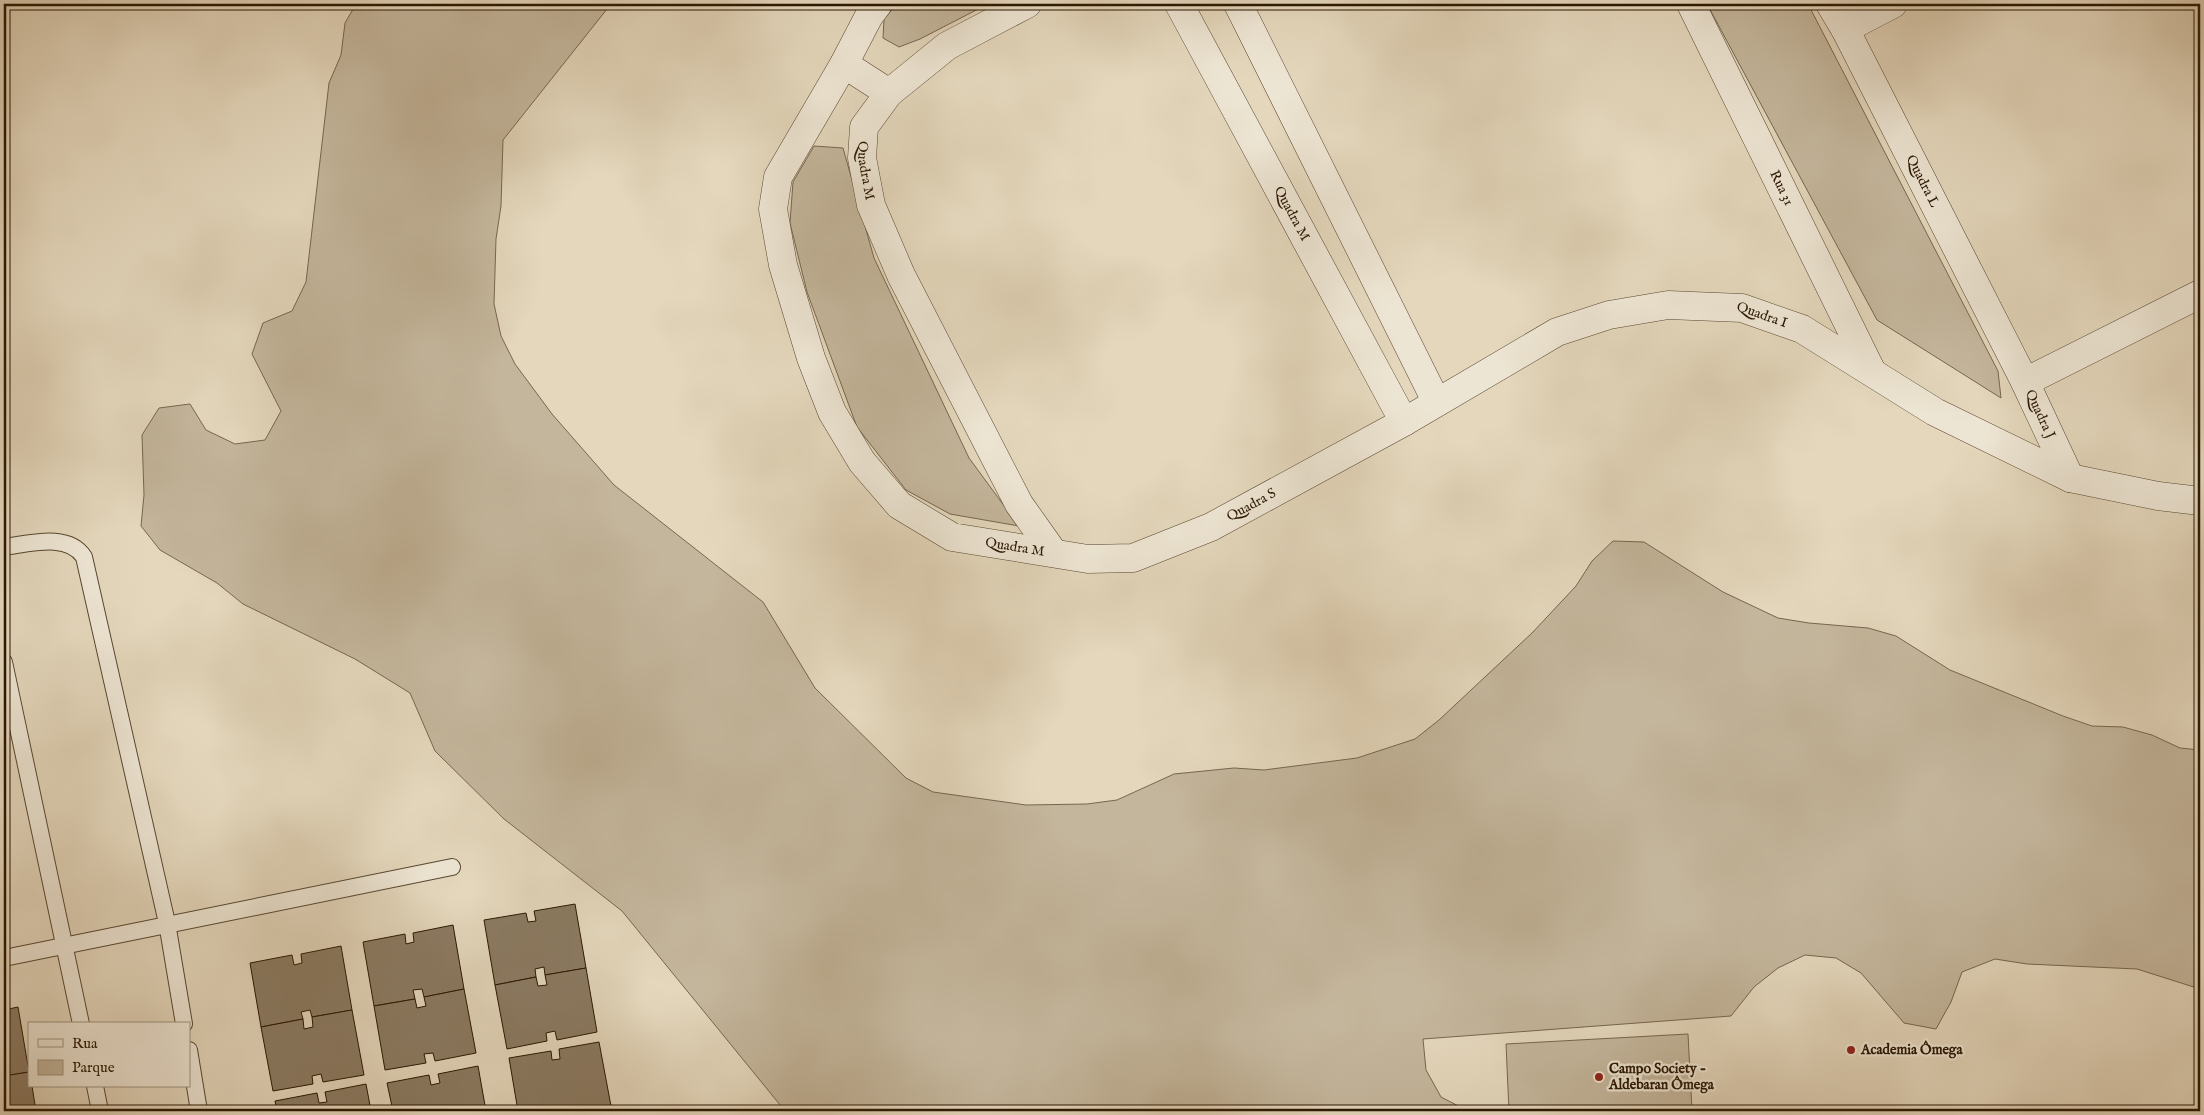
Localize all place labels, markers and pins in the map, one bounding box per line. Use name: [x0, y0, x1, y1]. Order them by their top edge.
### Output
place label: Academia Ômega: [1860, 1040, 1963, 1059]
marker: Academia Ômega: [1845, 1044, 1857, 1056]
place label: Campo Society - Aldebaran Ômega: [1608, 1060, 1715, 1094]
marker: Campo Society - Aldebaran Ômega: [1593, 1071, 1605, 1083]

